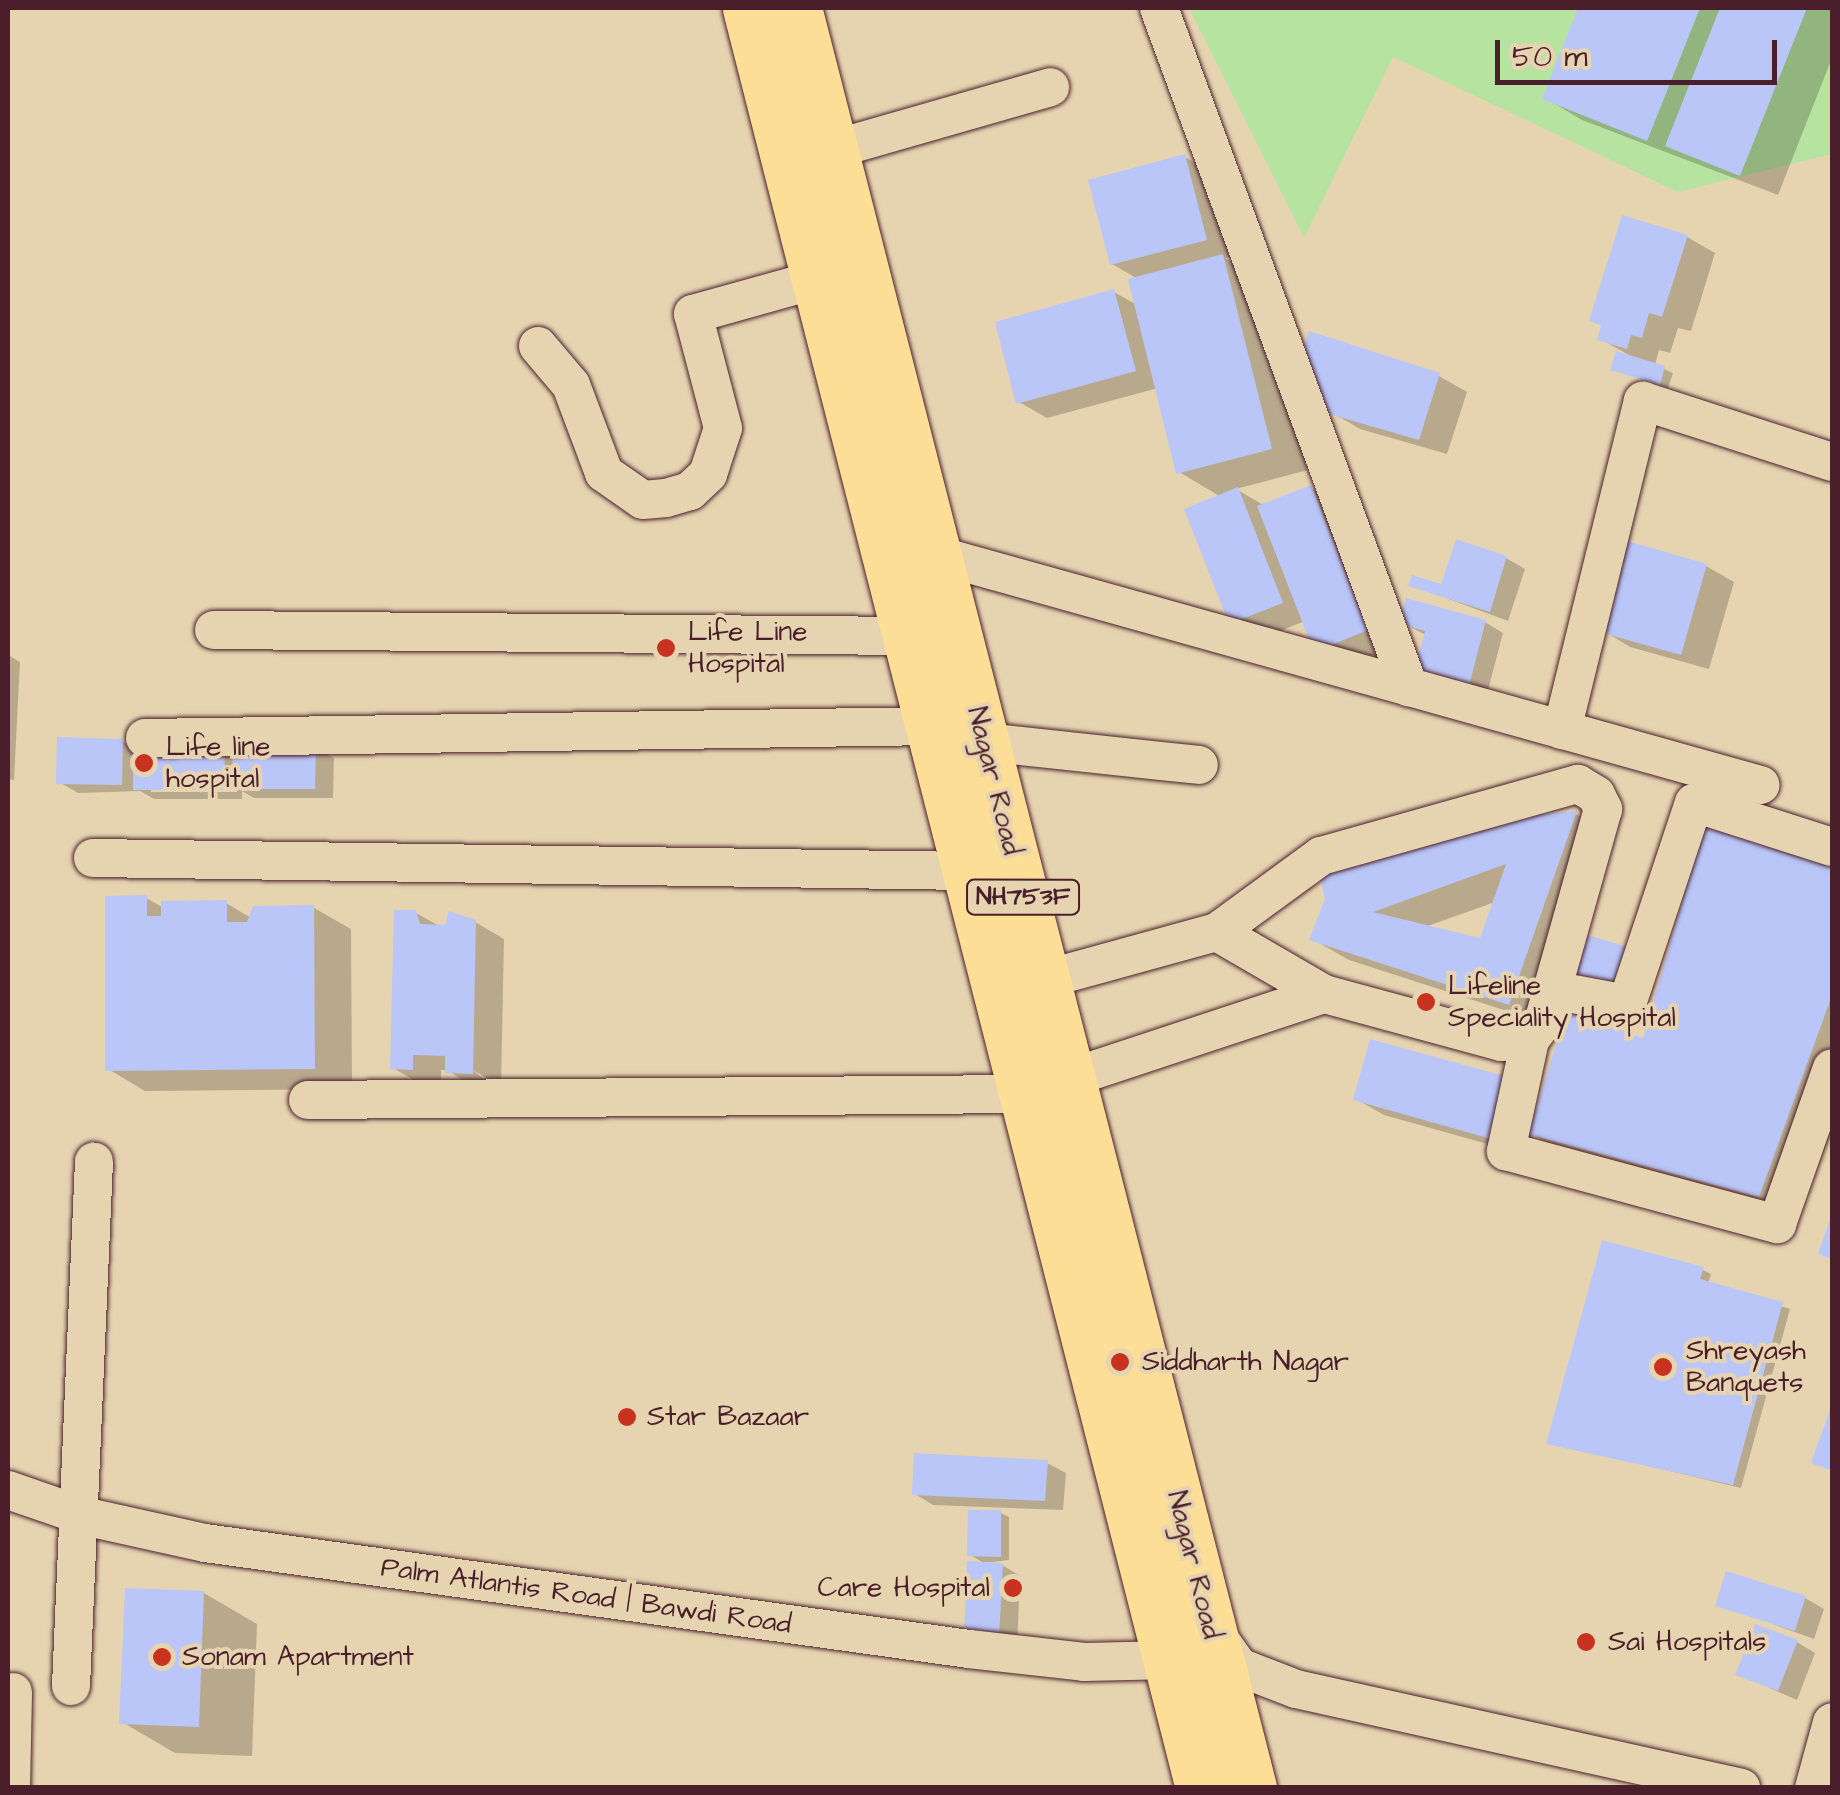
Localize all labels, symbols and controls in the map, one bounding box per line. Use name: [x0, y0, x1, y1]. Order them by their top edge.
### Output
scale bar: [1500, 20, 1782, 82]
text: 50 m: [1512, 36, 1588, 78]
place label: Life Line Hospital: [688, 615, 807, 681]
marker: Life Line Hospital: [653, 635, 679, 661]
street label: Nagar Road: [959, 703, 1029, 859]
place label: Life line hospital: [166, 730, 270, 796]
marker: Life line hospital: [131, 750, 157, 776]
road number: NH753F: [966, 877, 1080, 917]
place label: Lifeline Speciality Hospital: [1448, 969, 1676, 1035]
marker: Lifeline Speciality Hospital: [1413, 989, 1439, 1015]
place label: Shreyash Banquets: [1686, 1334, 1806, 1400]
place label: Siddharth Nagar: [1142, 1345, 1349, 1379]
marker: Siddharth Nagar: [1107, 1349, 1133, 1375]
marker: Shreyash Banquets: [1650, 1354, 1676, 1380]
place label: Star Bazaar: [647, 1400, 809, 1434]
marker: Star Bazaar: [616, 1406, 638, 1428]
street label: Nagar Road: [1159, 1487, 1229, 1643]
street label: Palm Atlantis Road | Bawdi Road: [379, 1551, 793, 1641]
place label: Care Hospital: [818, 1571, 990, 1605]
marker: Care Hospital: [1000, 1575, 1026, 1601]
place label: Sai Hospitals: [1608, 1625, 1766, 1659]
marker: Sai Hospitals: [1573, 1629, 1599, 1655]
place label: Sonam Apartment: [182, 1640, 414, 1674]
marker: Sonam Apartment: [151, 1646, 173, 1668]

